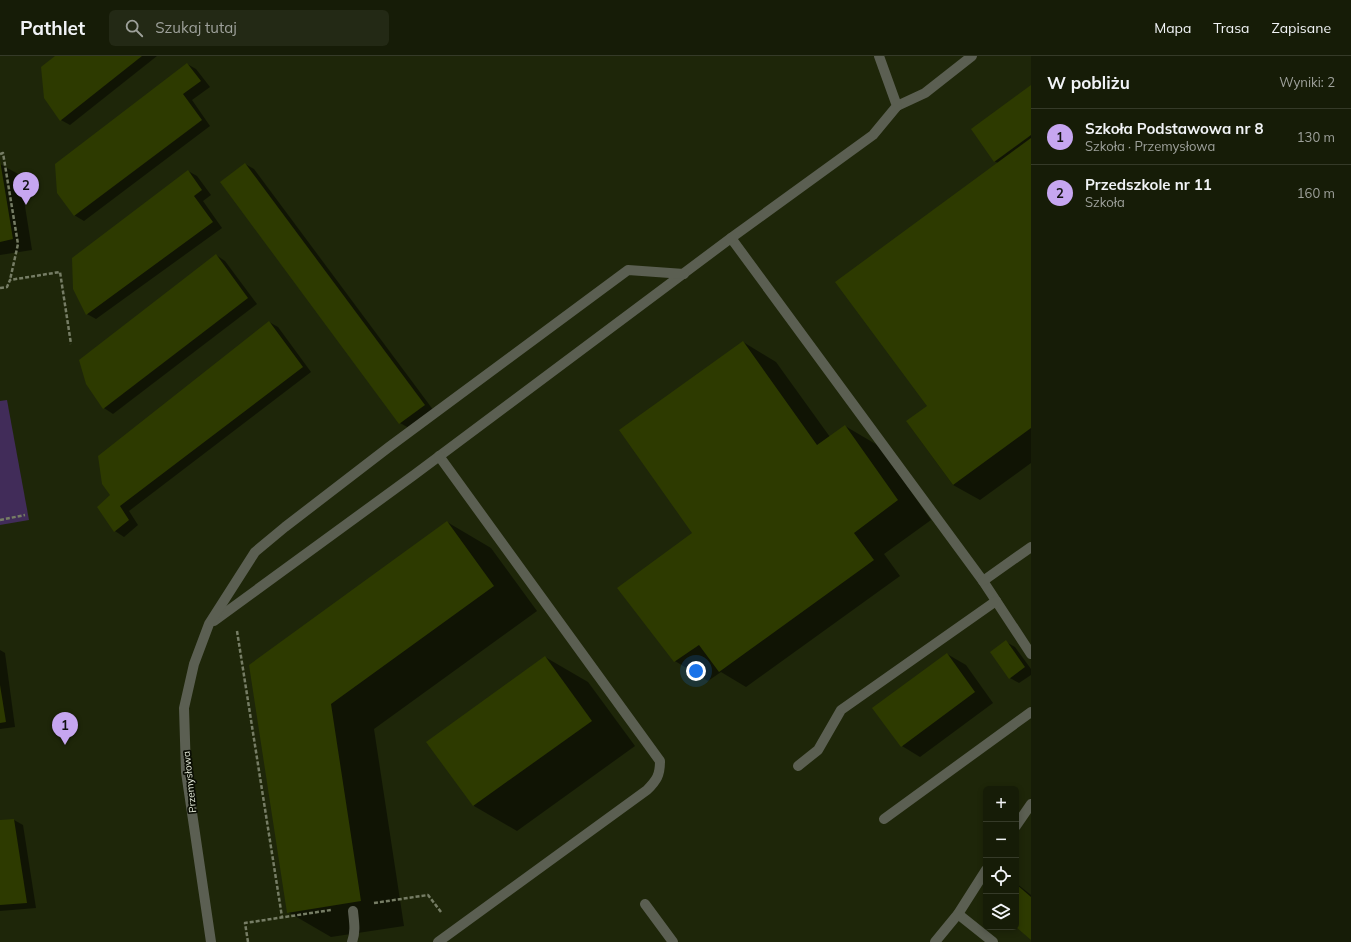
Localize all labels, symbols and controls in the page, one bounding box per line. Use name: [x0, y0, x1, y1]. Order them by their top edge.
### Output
search box: [109, 10, 389, 46]
text: Pathlet: [20, 16, 85, 40]
icon: search: [123, 17, 145, 39]
text: Szukaj tutaj: [155, 18, 237, 37]
text: Mapa: [1154, 19, 1191, 37]
text: Trasa: [1213, 19, 1250, 37]
text: Zapisane: [1272, 19, 1331, 37]
text: W pobliżu: [1047, 72, 1130, 93]
text: Wyniki: 2: [1279, 74, 1335, 90]
text: Szkoła Podstawowa nr 8: [1085, 119, 1263, 138]
text: 1: [1056, 129, 1064, 145]
text: 130 m: [1297, 129, 1335, 145]
text: Szkoła · Przemysłowa: [1085, 138, 1215, 154]
pin: 2: [13, 172, 39, 205]
text: Przedszkole nr 11: [1085, 175, 1212, 194]
text: 2: [1056, 185, 1064, 201]
text: 160 m: [1297, 185, 1335, 201]
text: Szkoła: [1085, 194, 1125, 210]
your location: [686, 661, 706, 681]
pin: 1: [52, 712, 78, 745]
street label: Przemysłowa: [180, 750, 199, 814]
map controls: [983, 786, 1019, 930]
button: +: [983, 786, 1019, 822]
button: −: [983, 822, 1019, 858]
button: locate: [983, 858, 1019, 894]
button: layers: [983, 894, 1019, 930]

